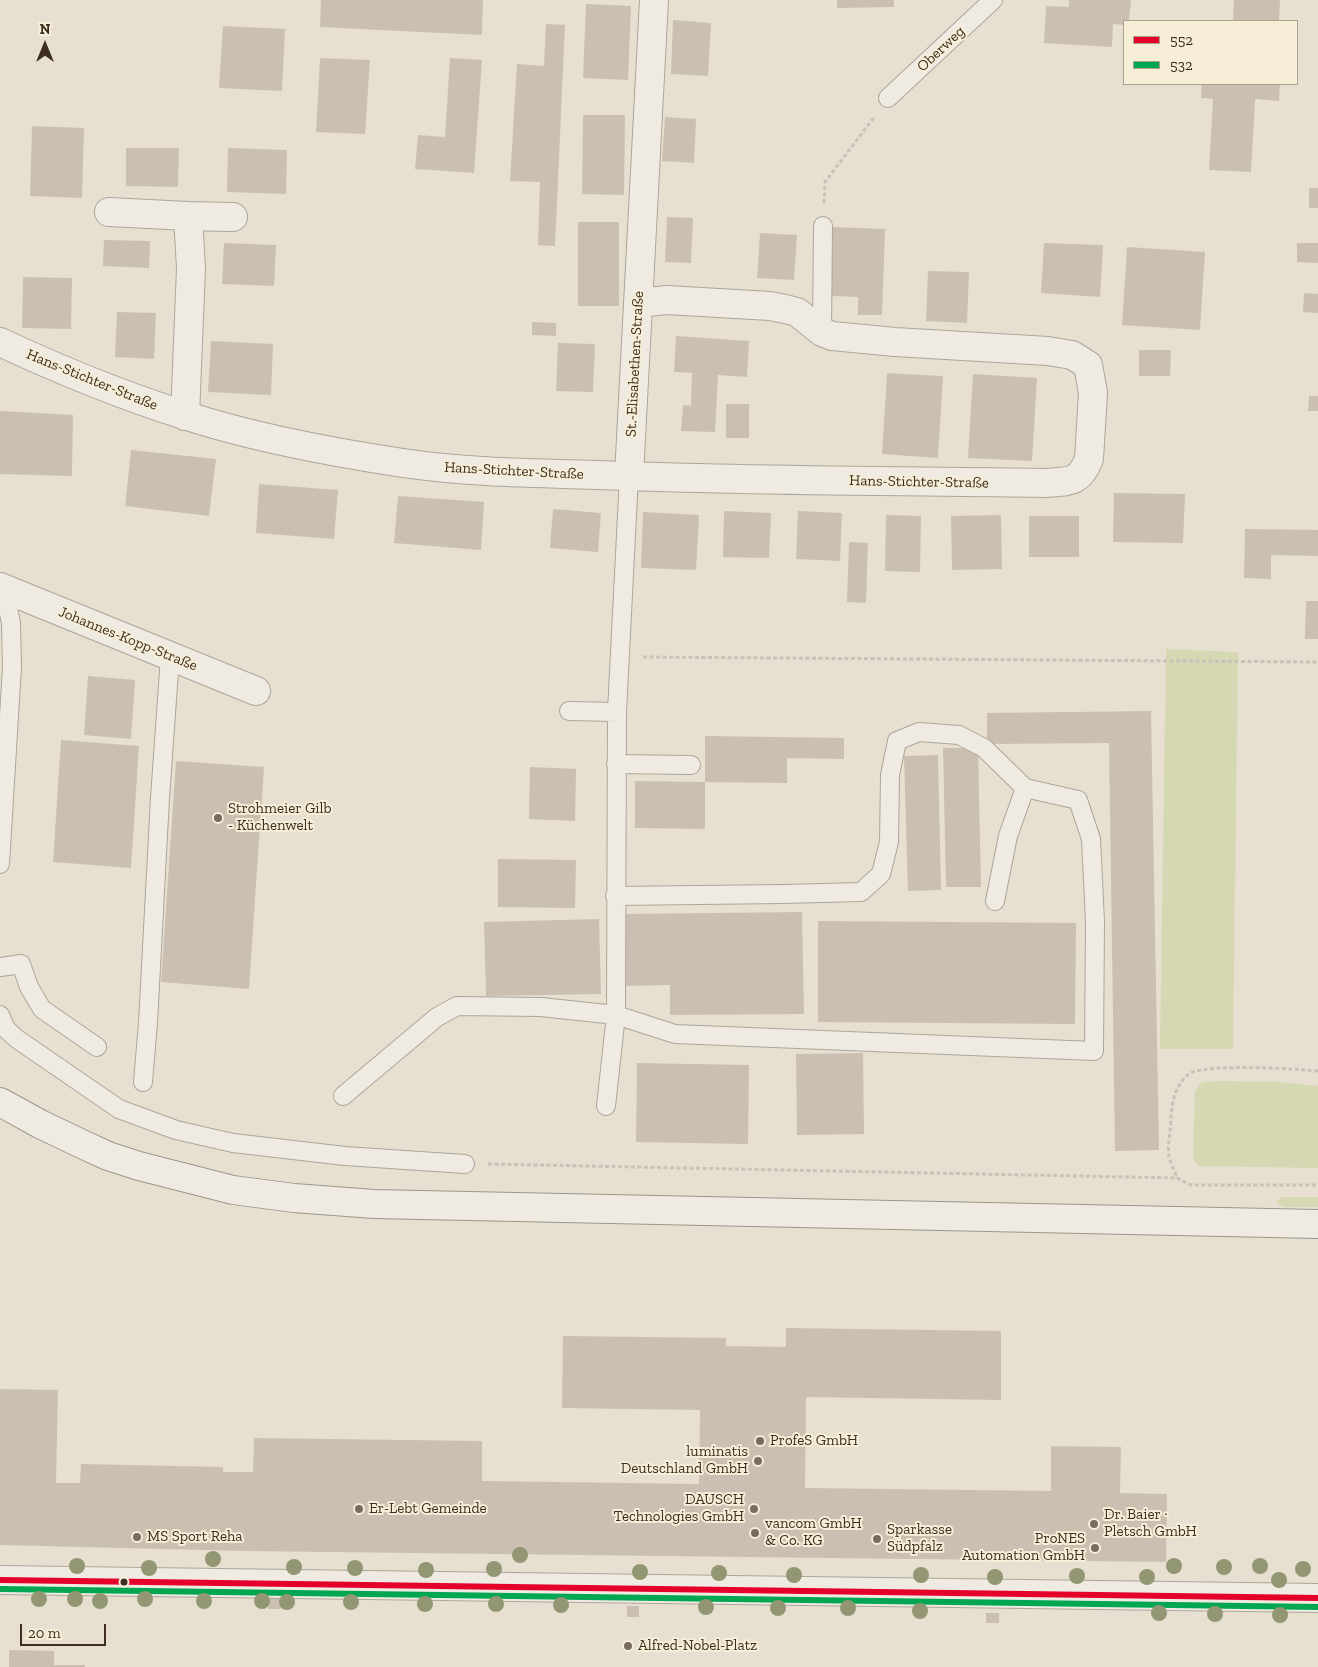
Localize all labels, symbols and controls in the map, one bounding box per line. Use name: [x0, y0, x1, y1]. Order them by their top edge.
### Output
north arrow: [20, 20, 70, 70]
legend: [1123, 20, 1298, 85]
text: N: [40, 21, 50, 38]
street label: Oberweg: [913, 22, 969, 76]
text: 552: [1170, 31, 1193, 49]
text: 532: [1170, 56, 1193, 74]
street label: St.-Elisabethen-Straße: [622, 291, 648, 437]
street label: Hans-Stichter-Straße: [24, 345, 160, 415]
street label: Hans-Stichter-Straße: [444, 458, 584, 484]
street label: Hans-Stichter-Straße: [849, 472, 989, 492]
street label: Johannes-Kopp-Straße: [56, 603, 200, 675]
place label: Strohmeier Gilb - Küchenwelt: [228, 800, 331, 835]
marker: Strohmeier Gilb - Küchenwelt: [212, 812, 224, 824]
place label: ProfeS GmbH: [770, 1432, 858, 1450]
marker: ProfeS GmbH: [754, 1435, 766, 1447]
place label: luminatis Deutschland GmbH: [621, 1443, 748, 1478]
marker: luminatis Deutschland GmbH: [752, 1455, 764, 1467]
place label: DAUSCH Technologies GmbH: [614, 1491, 744, 1526]
place label: Er-Lebt Gemeinde: [369, 1500, 487, 1518]
marker: Er-Lebt Gemeinde: [353, 1503, 365, 1515]
marker: DAUSCH Technologies GmbH: [748, 1503, 760, 1515]
place label: Dr. Baier · Pletsch GmbH: [1104, 1506, 1197, 1541]
place label: vancom GmbH & Co. KG: [765, 1515, 862, 1550]
marker: Dr. Baier · Pletsch GmbH: [1088, 1518, 1100, 1530]
place label: Sparkasse Südpfalz: [887, 1521, 952, 1556]
marker: vancom GmbH & Co. KG: [749, 1527, 761, 1539]
place label: MS Sport Reha: [147, 1528, 243, 1546]
place label: ProNES Automation GmbH: [962, 1530, 1085, 1565]
marker: MS Sport Reha: [131, 1531, 143, 1543]
marker: Sparkasse Südpfalz: [871, 1533, 883, 1545]
marker: ProNES Automation GmbH: [1089, 1542, 1101, 1554]
unlabelled marker: [119, 1577, 129, 1587]
scale bar: [22, 1614, 109, 1646]
text: 20 m: [28, 1624, 61, 1642]
place label: Alfred-Nobel-Platz: [638, 1637, 757, 1655]
marker: Alfred-Nobel-Platz: [622, 1640, 634, 1652]

